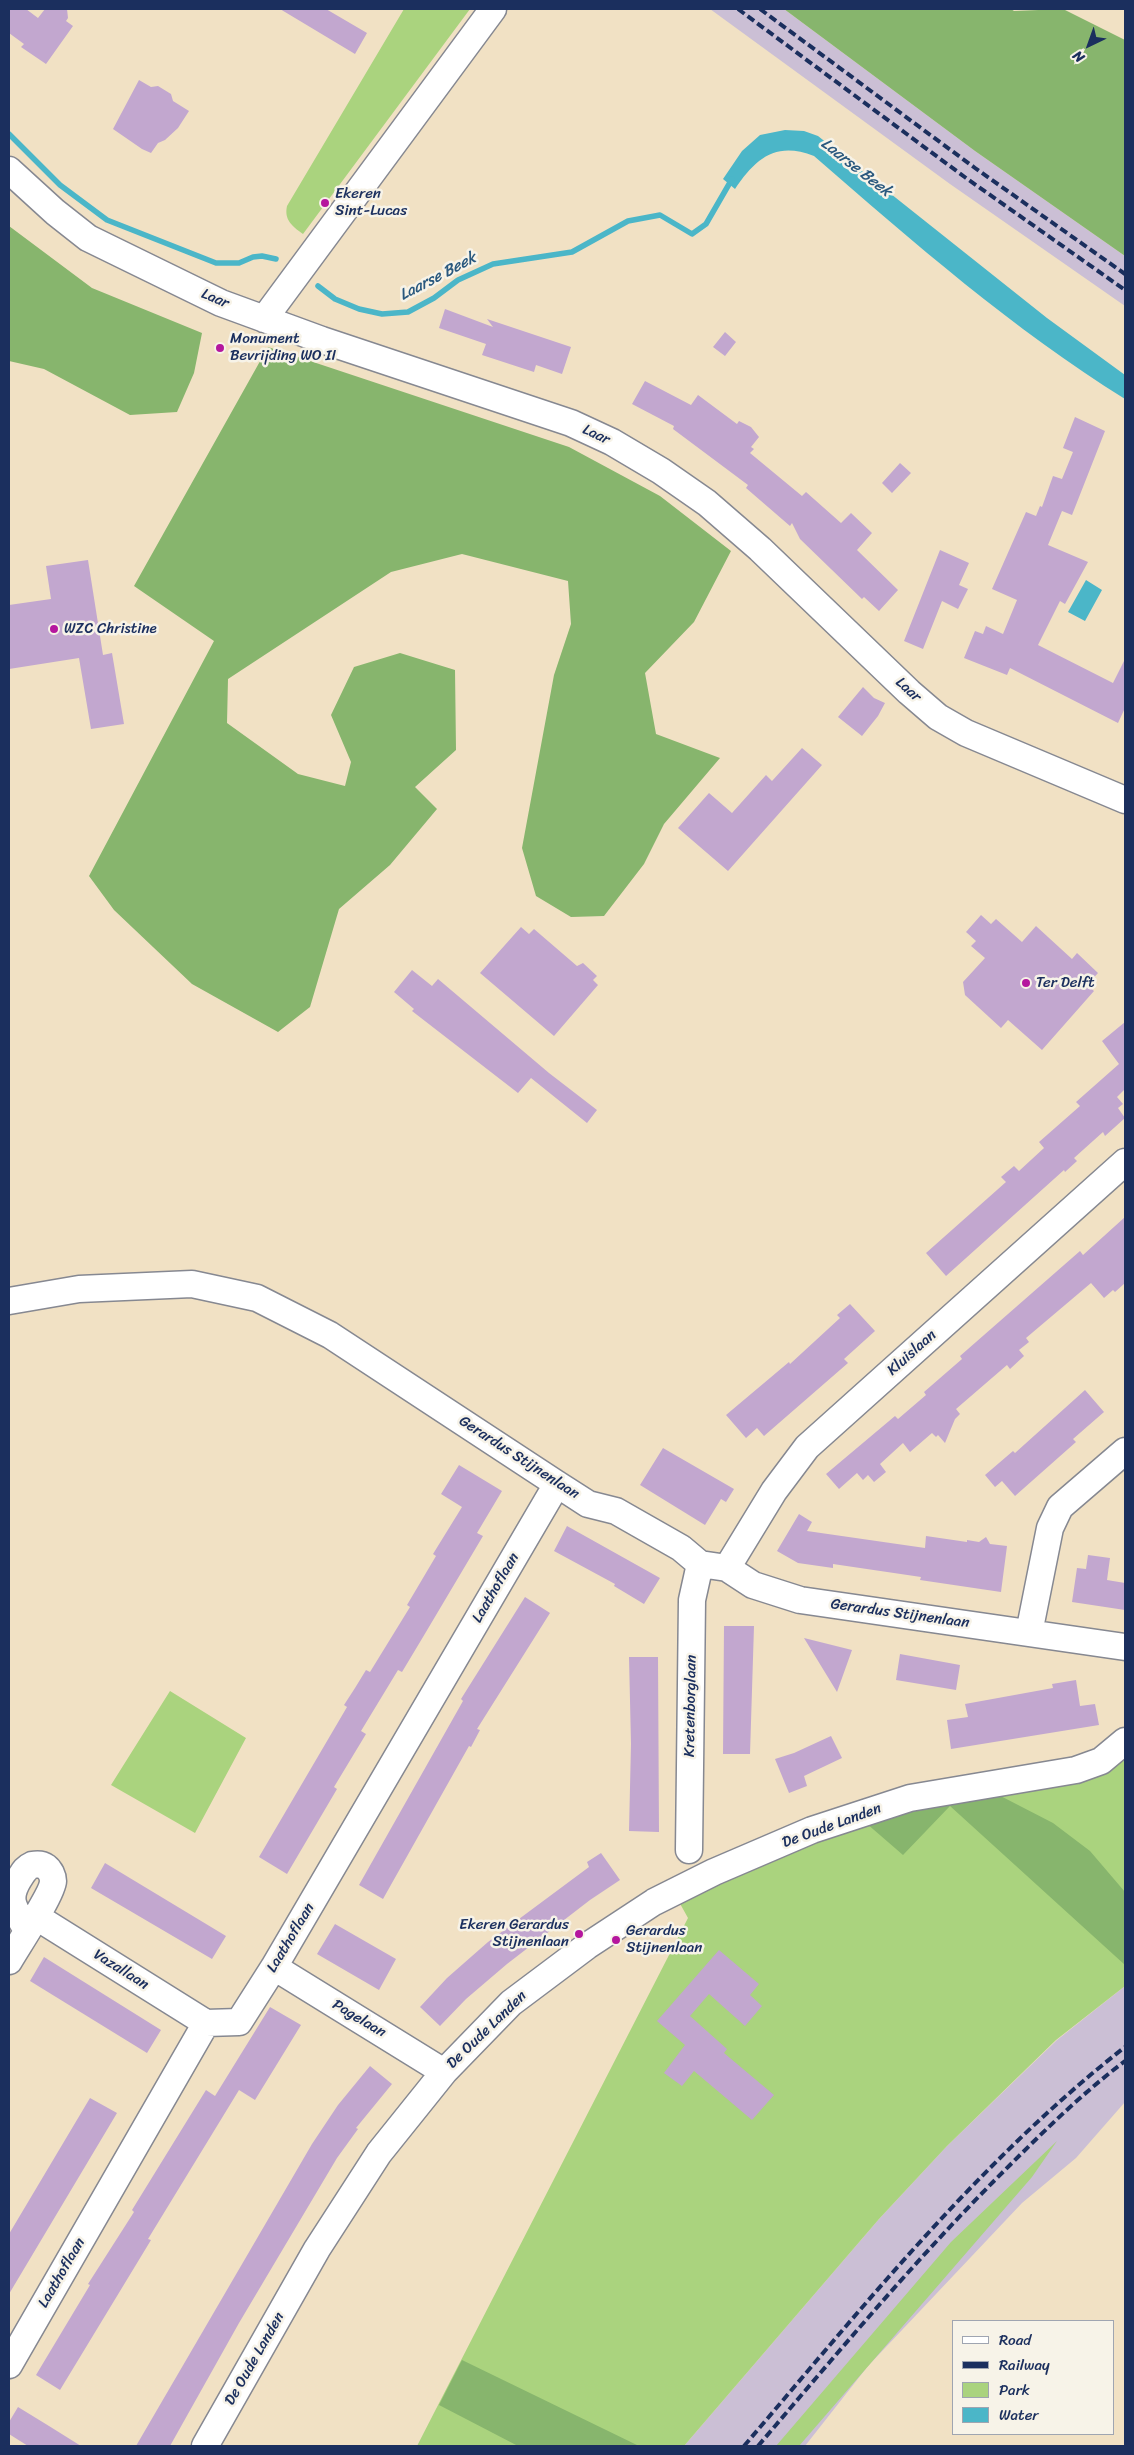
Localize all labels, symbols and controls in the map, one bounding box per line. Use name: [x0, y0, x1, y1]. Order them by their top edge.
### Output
north arrow: [1064, 20, 1114, 70]
text: N: [1067, 44, 1091, 69]
water label: Laarse Beek: [817, 134, 895, 202]
place label: Ekeren Sint-Lucas: [335, 185, 407, 220]
marker: Ekeren Sint-Lucas: [319, 197, 331, 209]
water label: Laarse Beek: [396, 249, 480, 305]
street label: Laar: [199, 285, 231, 313]
place label: Monument Bevrijding WO II: [230, 330, 336, 365]
marker: Monument Bevrijding WO II: [214, 342, 226, 354]
street label: Laar: [579, 421, 613, 449]
place label: WZC Christine: [64, 620, 157, 638]
marker: WZC Christine: [48, 623, 60, 635]
street label: Laar: [892, 674, 924, 706]
place label: Ter Delft: [1036, 974, 1094, 992]
marker: Ter Delft: [1020, 977, 1032, 989]
street label: Kluislaan: [884, 1326, 940, 1380]
street label: Gerardus Stijnenlaan: [455, 1412, 583, 1504]
street label: Laathoflaan: [469, 1550, 523, 1626]
street label: Gerardus Stijnenlaan: [829, 1595, 971, 1633]
street label: Kretenborglaan: [681, 1655, 701, 1757]
street label: De Oude Landen: [780, 1800, 884, 1852]
street label: Laathoflaan: [263, 1900, 319, 1976]
place label: Ekeren Gerardus Stijnenlaan: [459, 1916, 569, 1951]
place label: Gerardus Stijnenlaan: [626, 1922, 702, 1957]
marker: Ekeren Gerardus Stijnenlaan: [573, 1928, 585, 1940]
marker: Gerardus Stijnenlaan: [610, 1934, 622, 1946]
street label: Vazallaan: [90, 1946, 152, 1994]
street label: De Oude Landen: [443, 1987, 531, 2073]
street label: Pagelaan: [329, 1996, 389, 2042]
street label: Laathoflaan: [35, 2235, 89, 2311]
street label: De Oude Landen: [221, 2309, 289, 2409]
legend: [952, 2320, 1114, 2435]
text: Road: [999, 2327, 1031, 2353]
text: Railway: [999, 2352, 1050, 2378]
text: Park: [999, 2377, 1030, 2403]
text: Water: [999, 2402, 1039, 2428]

